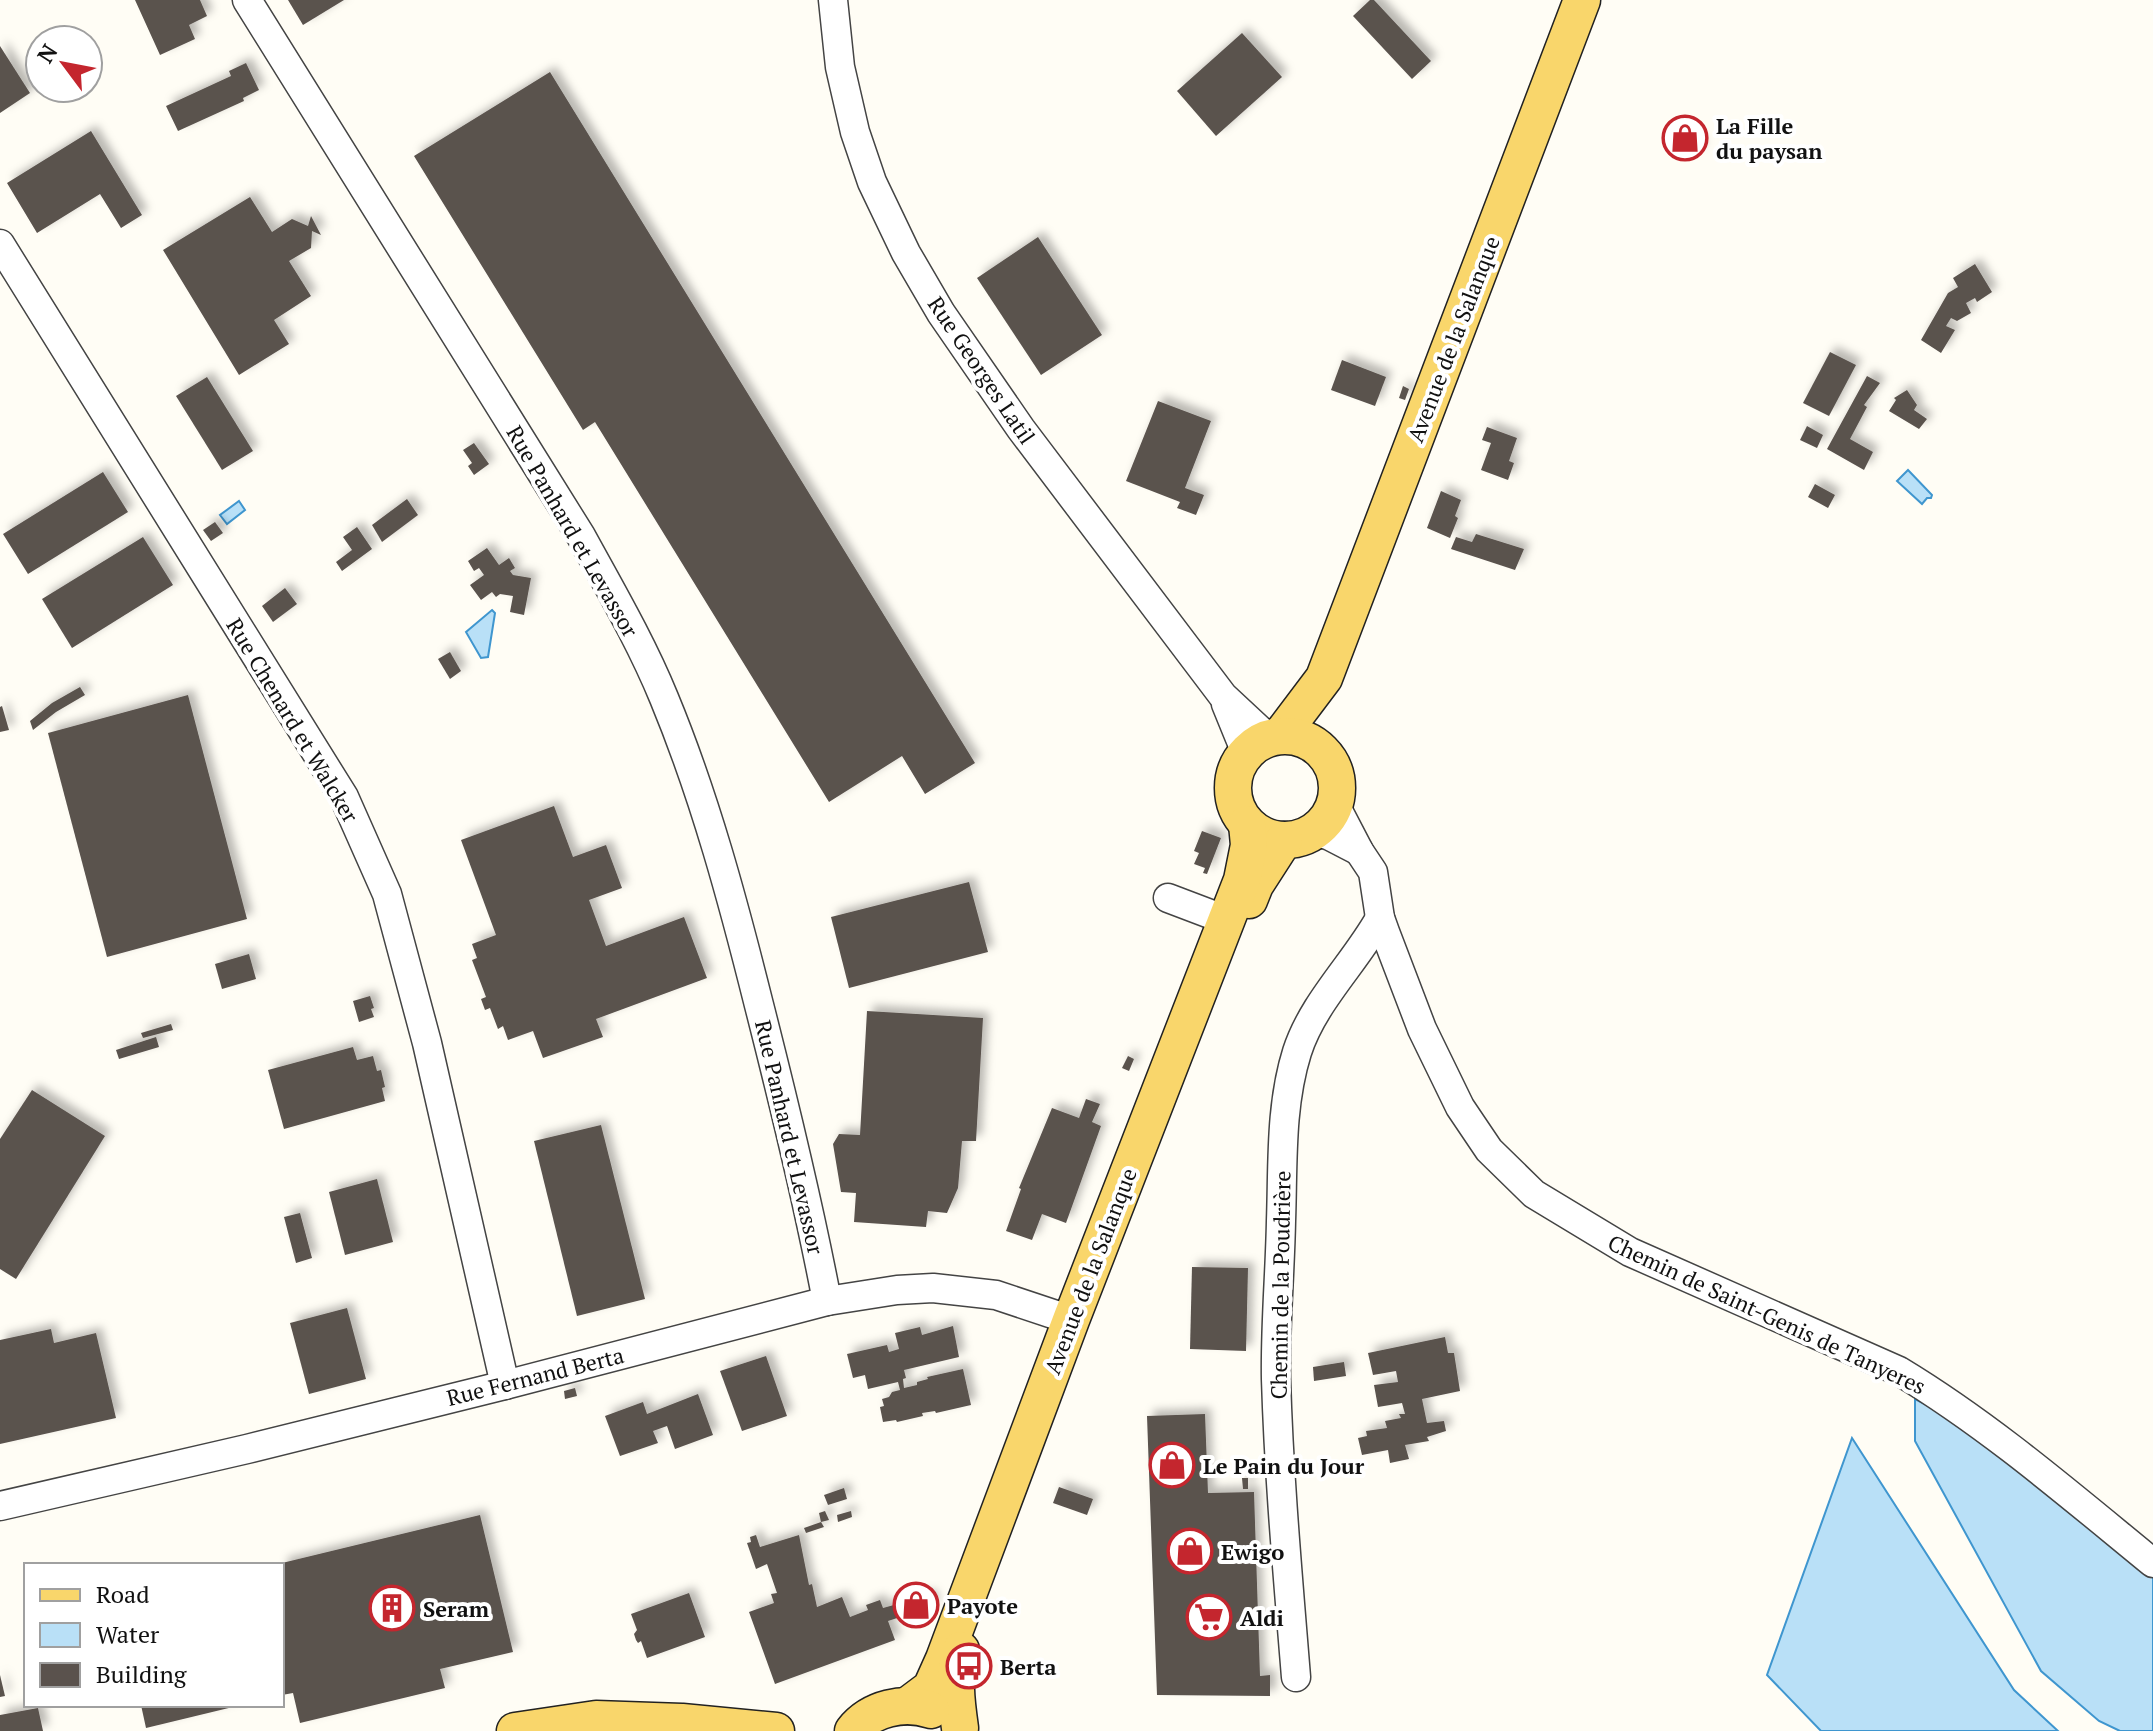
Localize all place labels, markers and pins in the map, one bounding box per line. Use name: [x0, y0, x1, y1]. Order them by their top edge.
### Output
place label: La Fille du paysan: [1716, 111, 1822, 165]
shop icon: La Fille du paysan: [1661, 114, 1709, 162]
shop icon: Le Pain du Jour: [1148, 1441, 1196, 1489]
place label: Le Pain du Jour: [1203, 1451, 1365, 1480]
shop icon: Ewigo: [1166, 1527, 1214, 1575]
place label: Ewigo: [1221, 1537, 1284, 1566]
shop icon: Payote: [892, 1581, 940, 1629]
building icon: Seram: [368, 1584, 416, 1632]
place label: Payote: [947, 1591, 1018, 1620]
supermarket icon: Aldi: [1185, 1593, 1233, 1641]
place label: Seram: [423, 1594, 490, 1623]
place label: Aldi: [1240, 1603, 1284, 1632]
bus stop icon: Berta: [945, 1642, 993, 1690]
place label: Berta: [1000, 1652, 1057, 1681]

